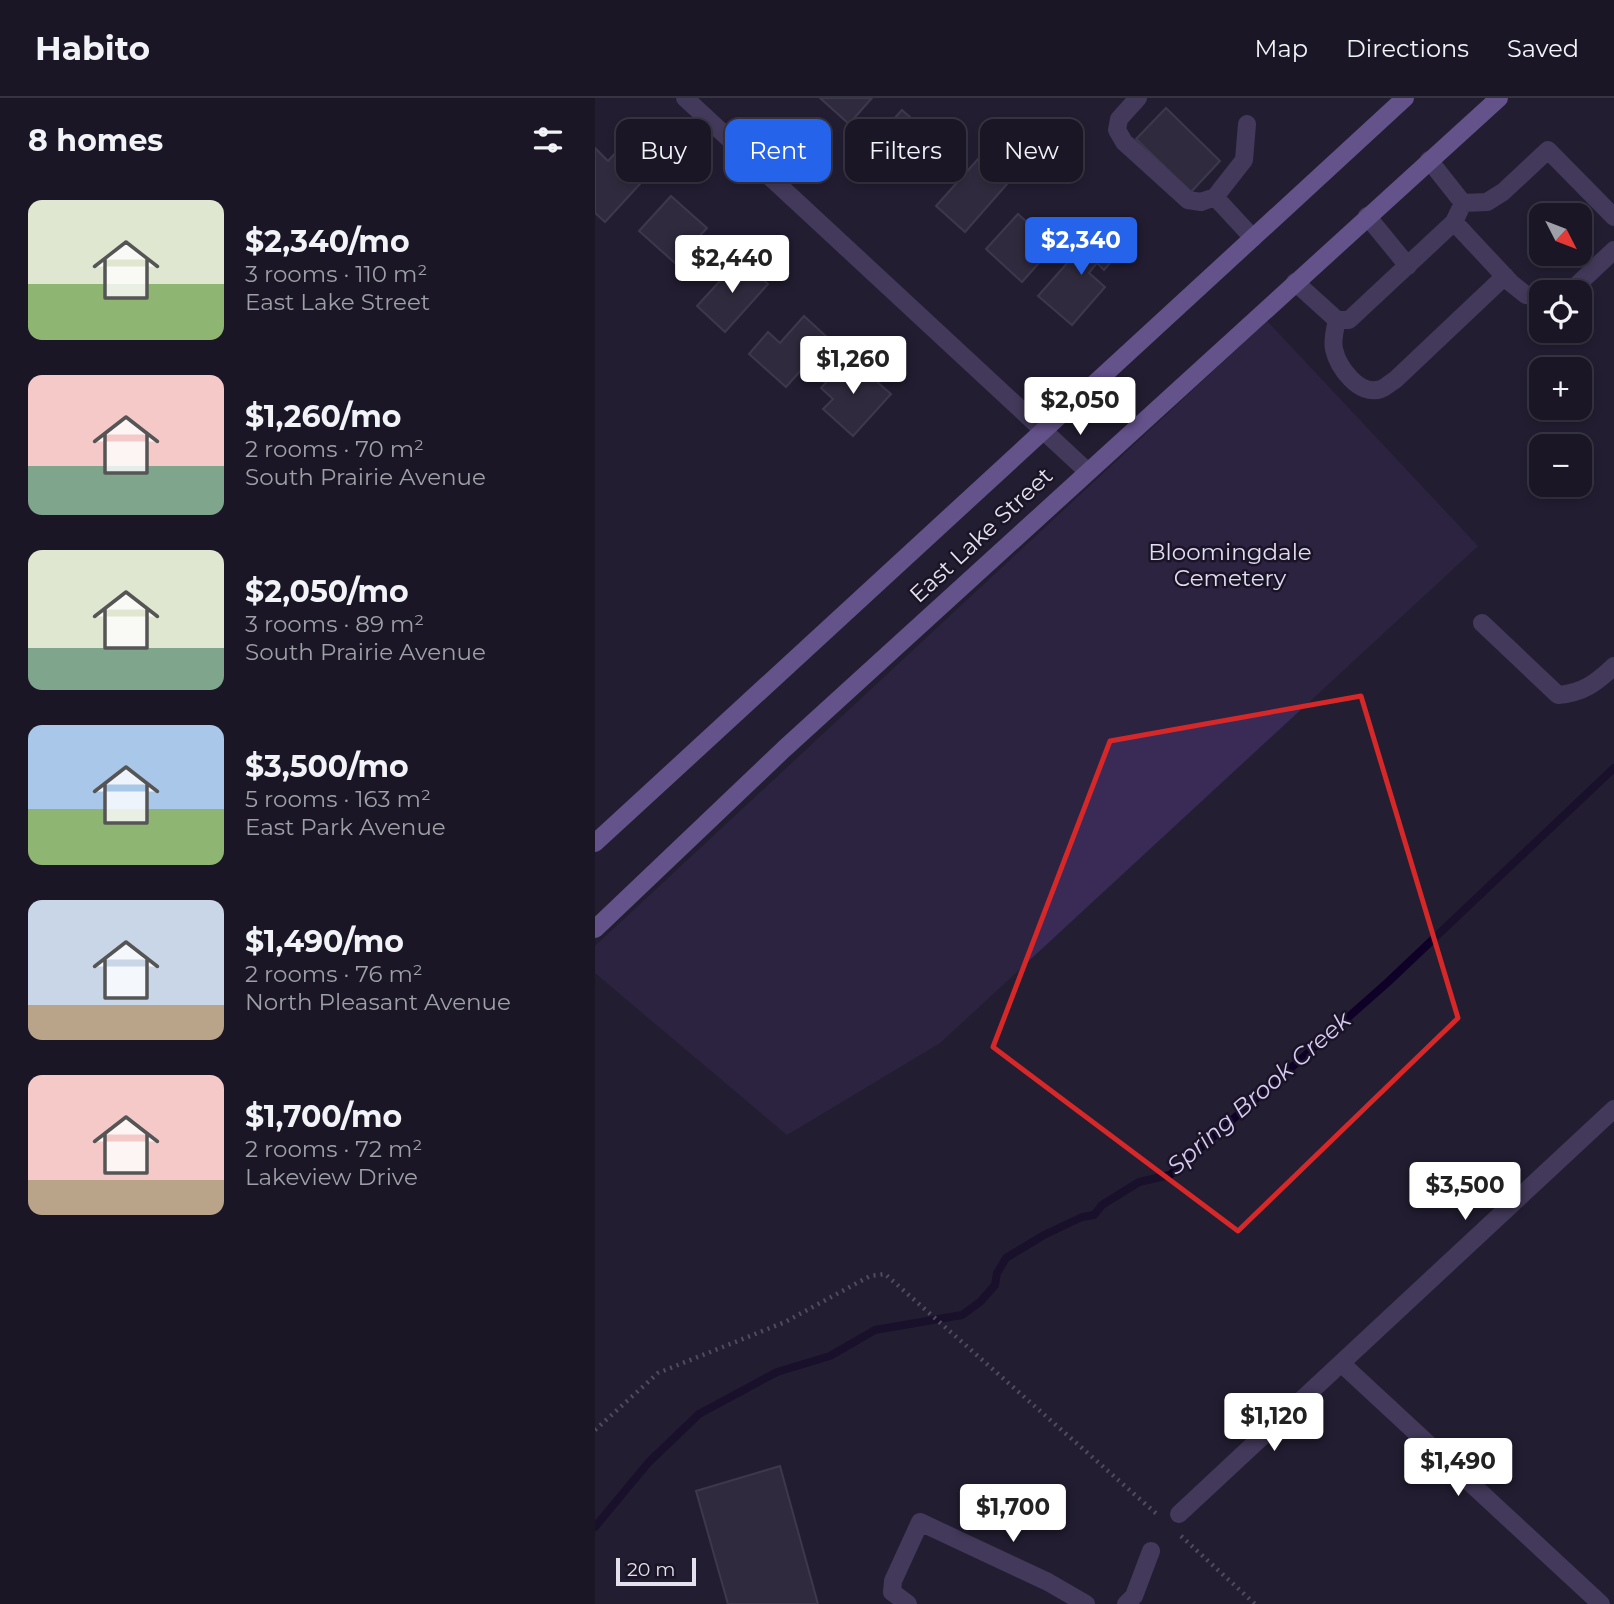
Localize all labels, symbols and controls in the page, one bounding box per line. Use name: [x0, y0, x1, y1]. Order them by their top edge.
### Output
text: Habito: [35, 28, 150, 68]
text: Map: [1255, 34, 1308, 63]
text: Directions: [1346, 34, 1469, 63]
text: Saved: [1507, 34, 1579, 63]
chip: Buy: [616, 119, 711, 182]
chip: Rent: [725, 119, 831, 182]
chip: Filters: [845, 119, 966, 182]
chip: New: [980, 119, 1083, 182]
icon: filters: [529, 121, 567, 159]
text: 8 homes: [28, 122, 163, 159]
north arrow: [1529, 203, 1593, 266]
map controls: [1529, 203, 1592, 497]
pin: $2,340: [1024, 218, 1138, 277]
text: $2,340/mo: [245, 223, 410, 260]
text: $2,340: [1041, 226, 1121, 254]
icon: home: [84, 228, 168, 312]
pin: $2,440: [675, 236, 789, 295]
text: $2,440: [691, 244, 773, 272]
text: 3 rooms · 110 m²: [245, 260, 427, 288]
button: locate: [1529, 280, 1592, 343]
text: East Lake Street: [245, 288, 430, 316]
pin: $1,260: [796, 336, 910, 396]
text: $1,260: [816, 345, 890, 373]
button: +: [1529, 357, 1592, 420]
pin: $2,050: [1023, 378, 1137, 437]
text: $2,050: [1040, 386, 1120, 414]
text: $1,260/mo: [245, 398, 401, 435]
icon: home: [84, 403, 168, 487]
button: −: [1529, 434, 1592, 497]
text: 2 rooms · 70 m²: [245, 435, 424, 463]
street label: East Lake Street: [904, 462, 1058, 608]
text: South Prairie Avenue: [245, 463, 486, 491]
park label: Bloomingdale Cemetery: [1148, 538, 1312, 592]
text: $2,050/mo: [245, 573, 409, 610]
icon: home: [84, 578, 168, 662]
text: 3 rooms · 89 m²: [245, 610, 424, 638]
text: South Prairie Avenue: [245, 638, 486, 666]
text: $3,500/mo: [245, 748, 409, 785]
icon: home: [84, 753, 168, 837]
text: 5 rooms · 163 m²: [245, 785, 431, 813]
text: East Park Avenue: [245, 813, 446, 841]
text: $1,490/mo: [245, 923, 404, 960]
icon: home: [84, 928, 168, 1012]
text: 2 rooms · 76 m²: [245, 960, 423, 988]
text: North Pleasant Avenue: [245, 988, 511, 1016]
water label: Spring Brook Creek: [1161, 1004, 1358, 1180]
text: $1,700/mo: [245, 1098, 402, 1135]
icon: home: [84, 1103, 168, 1187]
text: 2 rooms · 72 m²: [245, 1135, 422, 1163]
pin: $3,500: [1408, 1162, 1522, 1222]
text: Lakeview Drive: [245, 1163, 418, 1191]
text: $3,500: [1425, 1171, 1505, 1199]
pin: $1,120: [1217, 1394, 1331, 1453]
text: $1,120: [1240, 1402, 1308, 1430]
pin: $1,490: [1401, 1438, 1515, 1498]
text: $1,490: [1420, 1447, 1496, 1475]
pin: $1,700: [956, 1484, 1070, 1544]
text: $1,700: [976, 1493, 1050, 1521]
scale bar: [616, 1555, 697, 1587]
text: 20 m: [627, 1558, 675, 1581]

